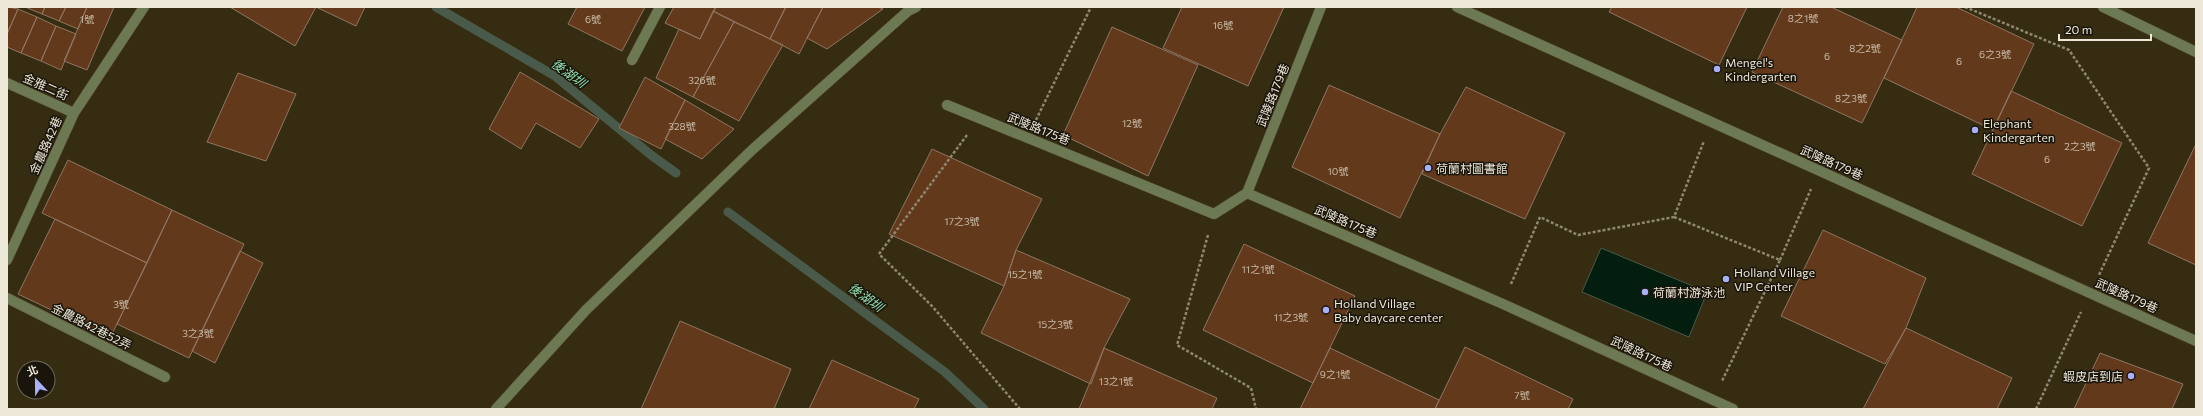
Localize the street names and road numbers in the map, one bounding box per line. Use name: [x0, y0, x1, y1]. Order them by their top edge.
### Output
street label: 武陵路179巷: [1253, 61, 1291, 129]
street label: 金雅二街: [21, 70, 71, 102]
street label: 武陵路175巷: [1006, 109, 1072, 147]
street label: 金農路42巷: [26, 114, 64, 176]
street label: 武陵路179巷: [1799, 142, 1865, 182]
street label: 武陵路175巷: [1313, 202, 1379, 240]
street label: 武陵路179巷: [2094, 275, 2160, 315]
street label: 金農路42巷52弄: [50, 300, 134, 352]
street label: 武陵路175巷: [1609, 333, 1675, 373]

